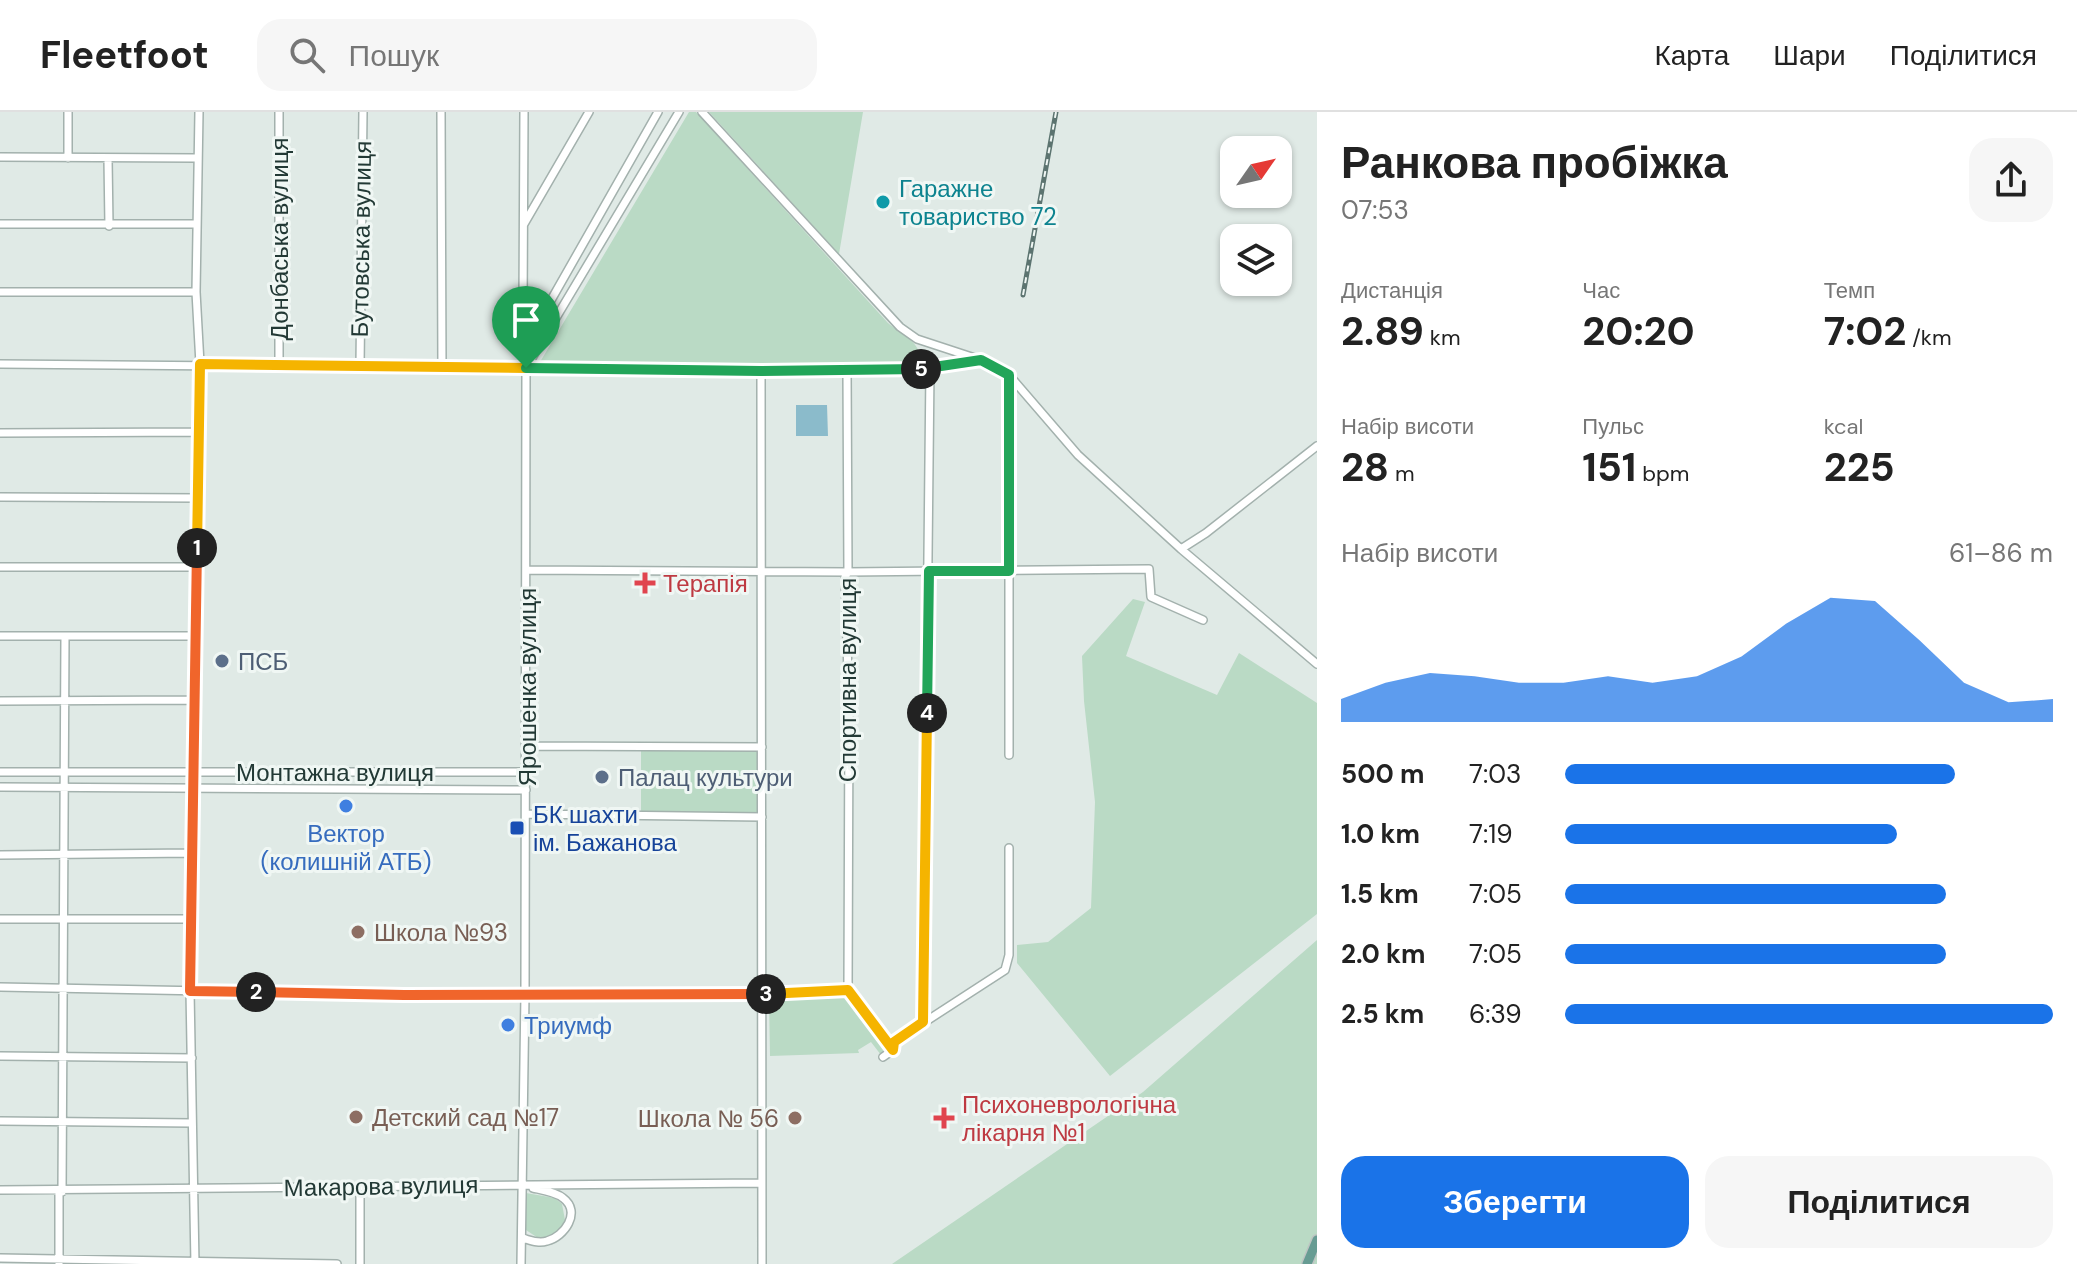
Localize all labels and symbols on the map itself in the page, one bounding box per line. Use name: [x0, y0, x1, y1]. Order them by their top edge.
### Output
north arrow: [1220, 136, 1292, 208]
street label: Донбаська вулиця: [264, 138, 295, 340]
street label: Бутовська вулиця: [344, 140, 378, 338]
place label: Гаражне товариство 72: [899, 173, 1057, 232]
marker: Гаражне товариство 72: [874, 193, 892, 211]
pin: [492, 286, 560, 368]
pin: 5: [901, 349, 941, 389]
pin: 1: [177, 528, 217, 568]
place label: Терапія: [663, 568, 748, 599]
marker: Терапія: [634, 572, 656, 594]
street label: Спортивна вулиця: [832, 578, 863, 782]
street label: Ярошенка вулиця: [512, 588, 543, 786]
place label: ПСБ: [238, 646, 288, 677]
marker: ПСБ: [213, 652, 231, 670]
pin: 4: [907, 693, 947, 733]
street label: Монтажна вулиця: [236, 757, 434, 788]
place label: Палац культури: [618, 762, 793, 793]
marker: Палац культури: [593, 768, 611, 786]
marker: Вектор (колишній АТБ): [337, 797, 355, 815]
place label: БК шахти ім. Бажанова: [533, 799, 678, 858]
place label: Вектор (колишній АТБ): [260, 818, 432, 877]
marker: БК шахти ім. Бажанова: [508, 819, 526, 837]
place label: Школа №93: [374, 917, 508, 948]
marker: Школа №93: [349, 923, 367, 941]
pin: 2: [236, 972, 276, 1012]
pin: 3: [746, 974, 786, 1014]
place label: Триумф: [524, 1010, 612, 1041]
marker: Триумф: [499, 1016, 517, 1034]
place label: Психоневрологічна лікарня №1: [962, 1089, 1177, 1148]
place label: Детский сад №17: [372, 1102, 559, 1133]
place label: Школа № 56: [638, 1103, 779, 1134]
marker: Психоневрологічна лікарня №1: [933, 1107, 955, 1129]
marker: Детский сад №17: [347, 1108, 365, 1126]
marker: Школа № 56: [786, 1109, 804, 1127]
street label: Макарова вулиця: [283, 1169, 479, 1203]

